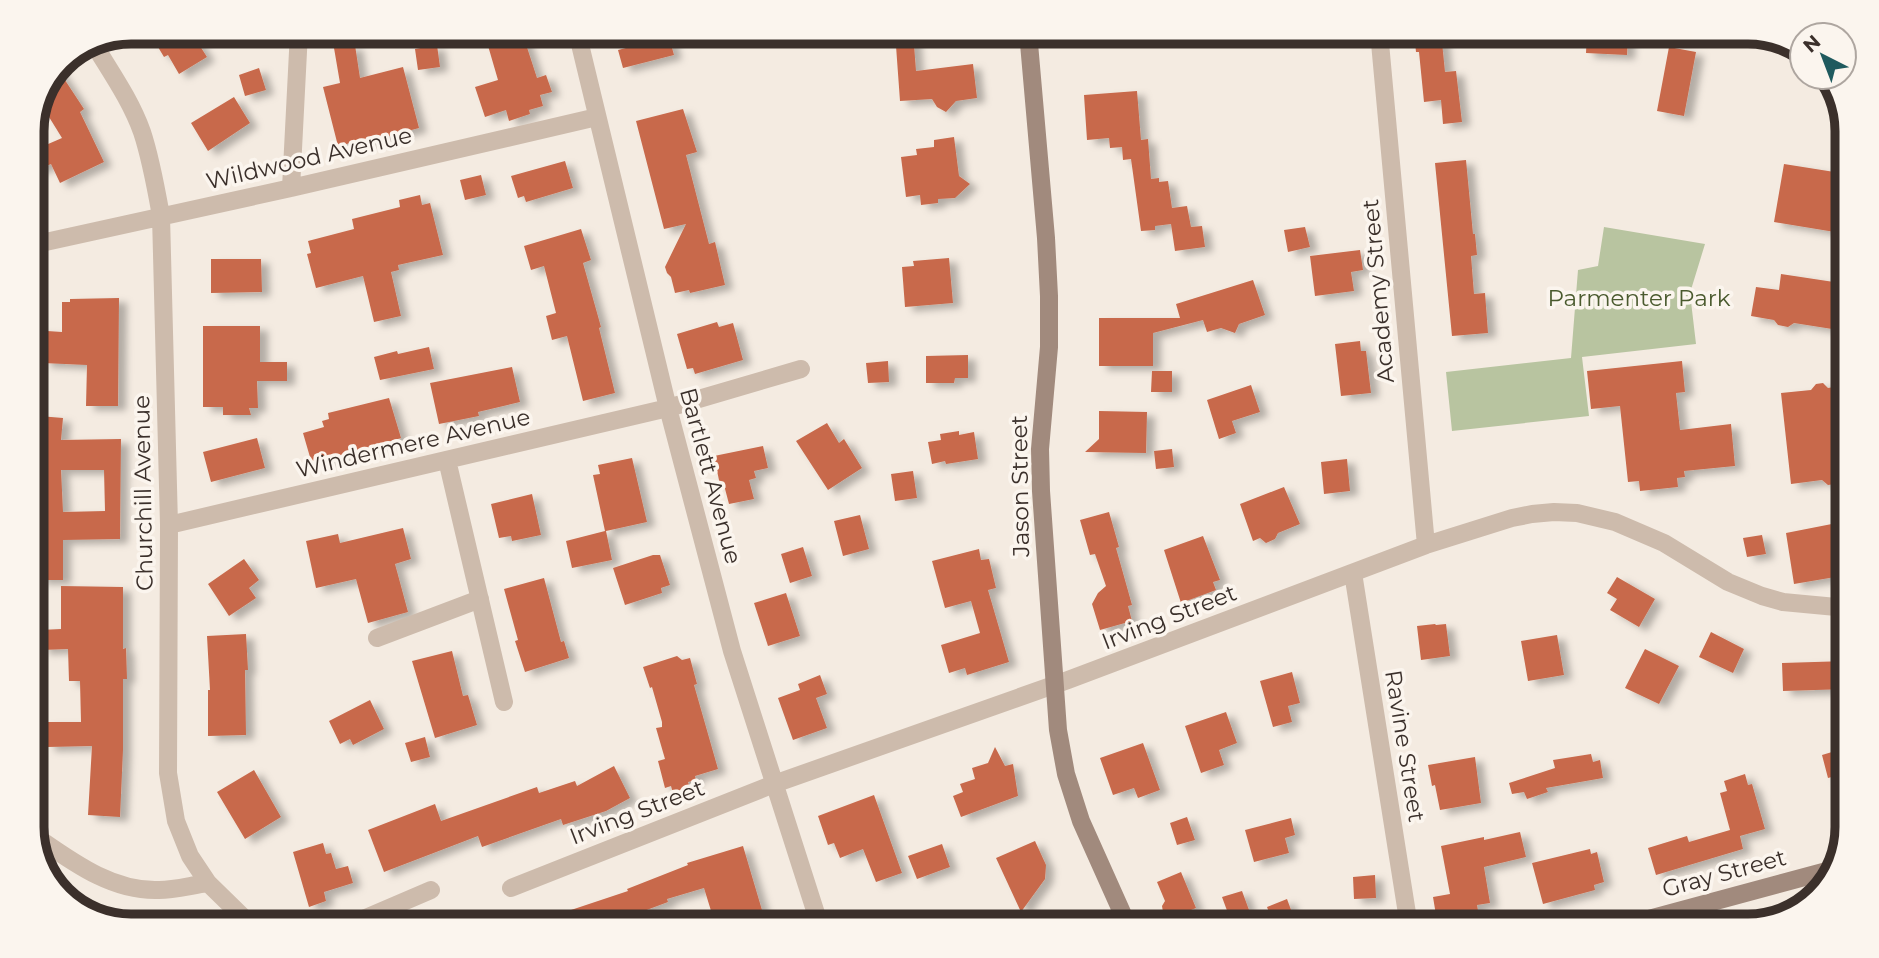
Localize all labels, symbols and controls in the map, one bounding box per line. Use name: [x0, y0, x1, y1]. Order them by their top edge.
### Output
north arrow: [1788, 21, 1858, 91]
text: N: [1799, 30, 1825, 57]
street label: Wildwood Avenue: [203, 121, 415, 195]
street label: Academy Street: [1356, 198, 1400, 384]
park label: Parmenter Park: [1547, 284, 1731, 312]
street label: Bartlett Avenue: [674, 385, 748, 567]
street label: Churchill Avenue: [127, 395, 159, 591]
street label: Windermere Avenue: [293, 402, 533, 484]
street label: Jason Street: [1005, 415, 1035, 558]
street label: Irving Street: [1098, 578, 1240, 656]
street label: Ravine Street: [1379, 668, 1431, 824]
street label: Irving Street: [566, 773, 708, 851]
street label: Gray Street: [1659, 843, 1789, 903]

